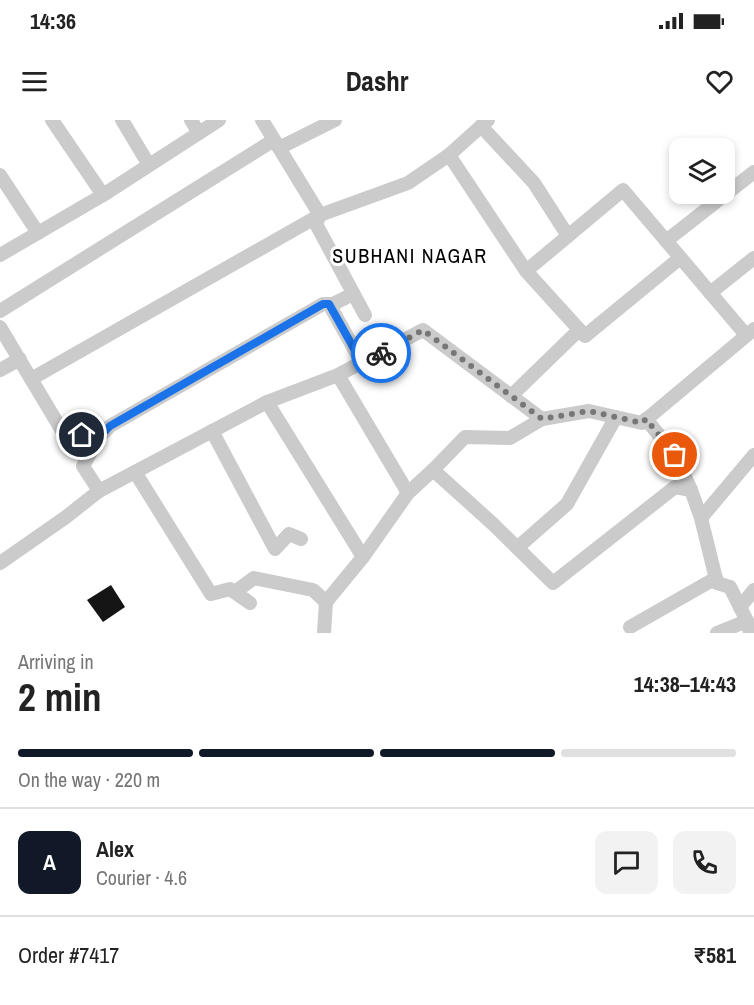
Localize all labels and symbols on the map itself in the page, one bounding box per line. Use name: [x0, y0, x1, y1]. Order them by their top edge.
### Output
district label: SUBHANI NAGAR: [332, 242, 488, 269]
courier: [351, 323, 411, 383]
pin: [56, 409, 107, 460]
pin: [649, 429, 700, 480]

